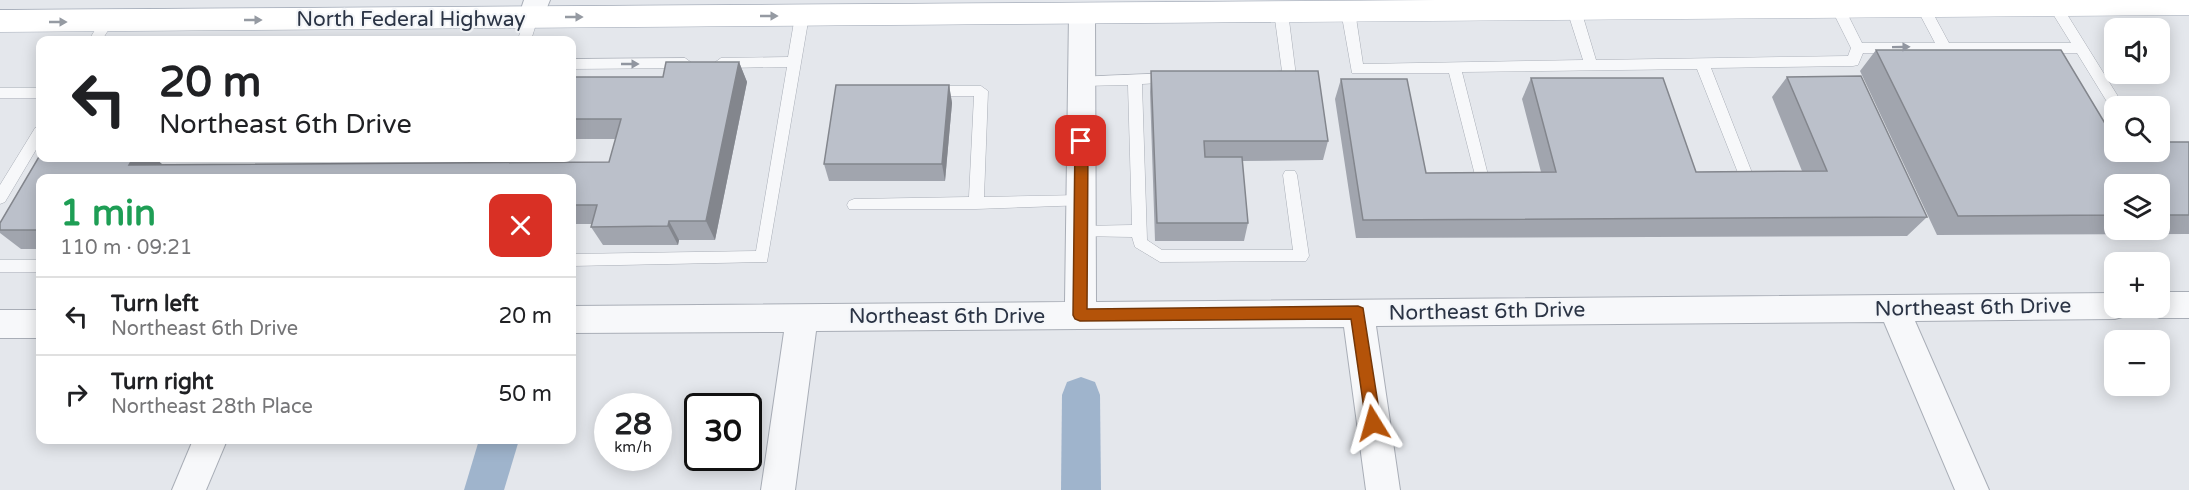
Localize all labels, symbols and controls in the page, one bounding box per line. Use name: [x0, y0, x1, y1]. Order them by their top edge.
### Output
street label: North Federal Highway: [296, 7, 526, 32]
one-way arrow: [760, 11, 779, 21]
one-way arrow: [565, 12, 584, 22]
one-way arrow: [244, 15, 263, 25]
one-way arrow: [49, 17, 68, 27]
map controls: [2104, 18, 2170, 396]
button: sound: [2104, 18, 2170, 84]
one-way arrow: [1892, 42, 1911, 52]
text: 20 m: [159, 57, 261, 108]
one-way arrow: [620, 59, 639, 69]
icon: left: [60, 60, 138, 138]
button: search: [2104, 96, 2170, 162]
text: Northeast 6th Drive: [159, 108, 412, 141]
pin: [1055, 115, 1106, 166]
icon: arrive: [1064, 124, 1097, 157]
button: layers: [2104, 174, 2170, 240]
text: 1 min: [60, 192, 156, 235]
button: close: [489, 194, 552, 257]
text: 110 m · 09:21: [60, 236, 192, 260]
button: +: [2104, 252, 2170, 318]
text: Turn left: [111, 291, 199, 317]
street label: Northeast 6th Drive: [1875, 293, 2072, 322]
street label: Northeast 6th Drive: [1389, 297, 1586, 326]
icon: left: [60, 300, 93, 333]
text: 20 m: [498, 303, 552, 329]
street label: Northeast 6th Drive: [849, 304, 1045, 329]
text: Northeast 6th Drive: [111, 317, 298, 341]
button: −: [2104, 330, 2170, 396]
text: Turn right: [111, 369, 213, 395]
icon: right: [60, 378, 93, 411]
text: 50 m: [498, 381, 552, 407]
position arrow: [1341, 391, 1405, 455]
speed limit sign: 30: [684, 393, 762, 471]
text: Northeast 28th Place: [111, 395, 313, 419]
text: 28: [614, 406, 652, 443]
text: km/h: [614, 438, 652, 456]

